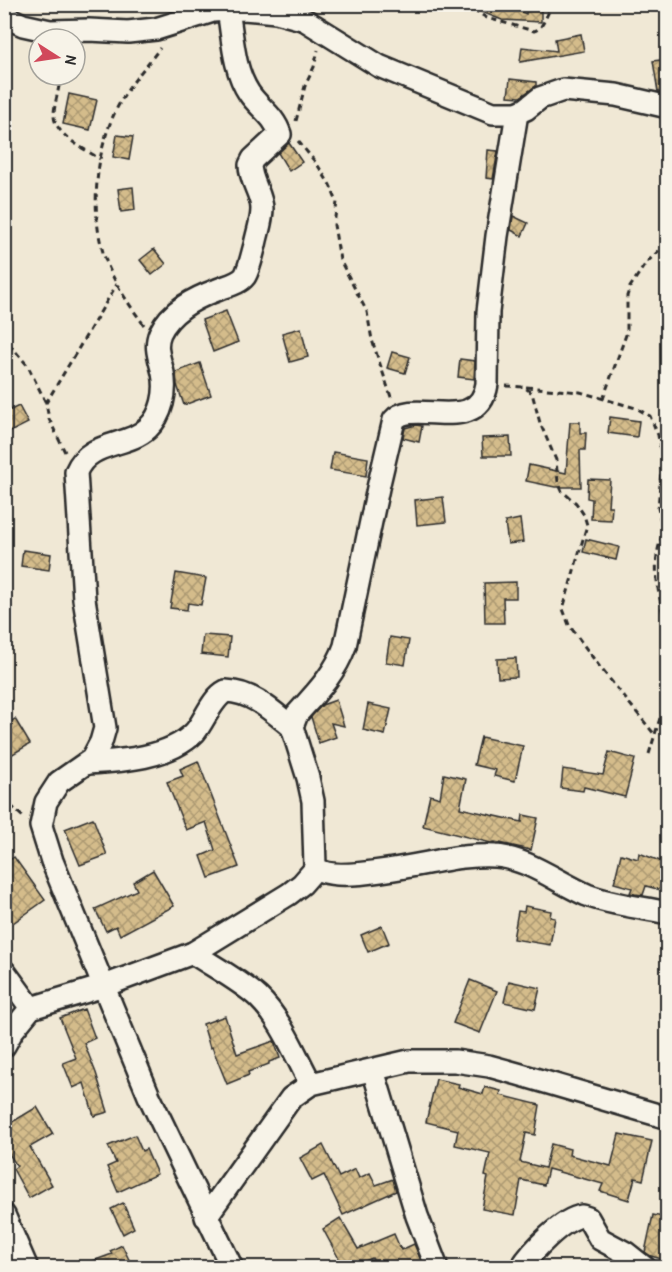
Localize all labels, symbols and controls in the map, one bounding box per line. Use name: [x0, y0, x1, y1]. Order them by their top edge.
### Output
north arrow: [27, 27, 87, 87]
text: N: [60, 54, 83, 67]

